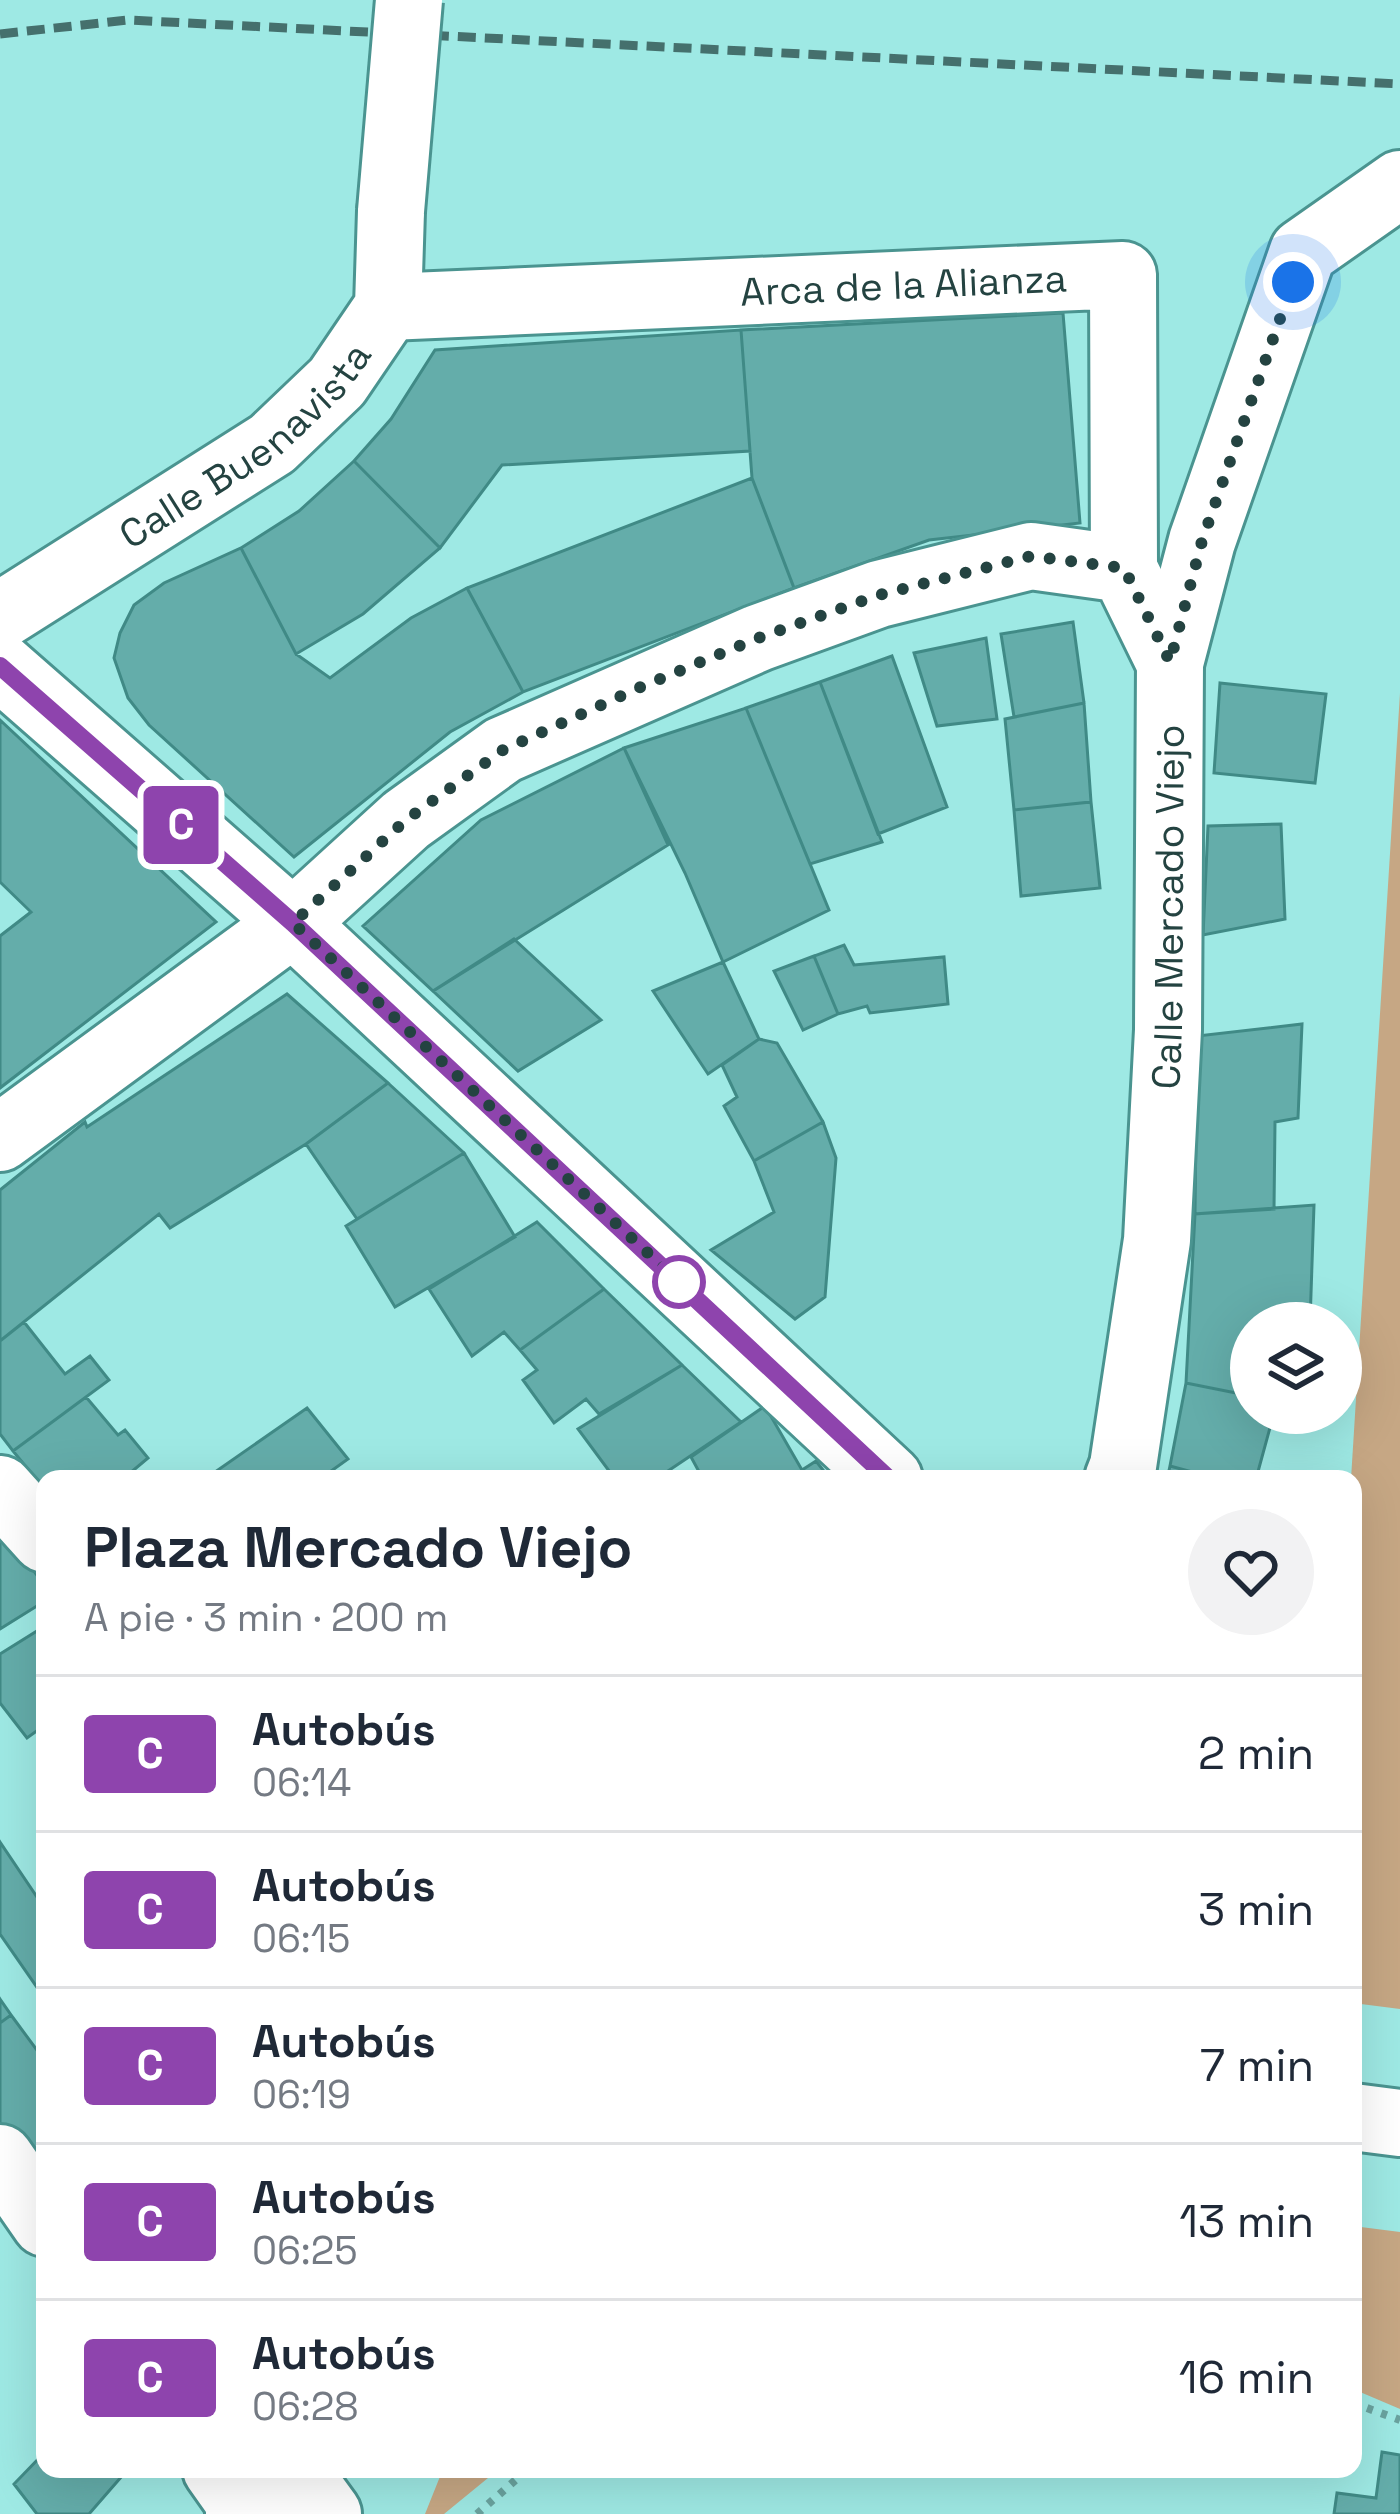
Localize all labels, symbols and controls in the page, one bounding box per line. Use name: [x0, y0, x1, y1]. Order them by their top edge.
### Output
your location: [1263, 252, 1323, 312]
street label: Arca de la Alianza: [739, 253, 1068, 316]
street label: Calle Buenavista: [110, 333, 381, 559]
street label: Calle Mercado Viejo: [1140, 724, 1194, 1091]
line badge: C: [142, 786, 220, 864]
text: C: [167, 798, 195, 851]
unlabelled marker: [654, 1257, 704, 1307]
map controls: [1230, 1302, 1362, 1434]
button: layers: [1230, 1302, 1362, 1434]
button: heart: [1188, 1509, 1314, 1635]
text: Plaza Mercado Viejo: [84, 1511, 632, 1584]
text: A pie · 3 min · 200 m: [84, 1593, 448, 1642]
text: Autobús: [252, 1701, 436, 1758]
text: 2 min: [1198, 1725, 1314, 1782]
text: C: [136, 1727, 164, 1780]
text: 06:14: [252, 1758, 351, 1807]
text: Autobús: [252, 1857, 436, 1914]
text: 3 min: [1198, 1881, 1314, 1938]
text: C: [136, 1883, 164, 1936]
text: 06:15: [252, 1914, 350, 1963]
text: Autobús: [252, 2013, 436, 2070]
text: 7 min: [1200, 2037, 1314, 2094]
text: C: [136, 2039, 164, 2092]
text: 06:19: [252, 2070, 351, 2119]
text: Autobús: [252, 2169, 436, 2226]
text: 13 min: [1179, 2193, 1314, 2250]
text: C: [136, 2195, 164, 2248]
text: 06:25: [252, 2226, 358, 2275]
text: Autobús: [252, 2325, 436, 2382]
text: 16 min: [1179, 2349, 1314, 2406]
text: C: [136, 2351, 164, 2404]
text: 06:28: [252, 2382, 359, 2431]

